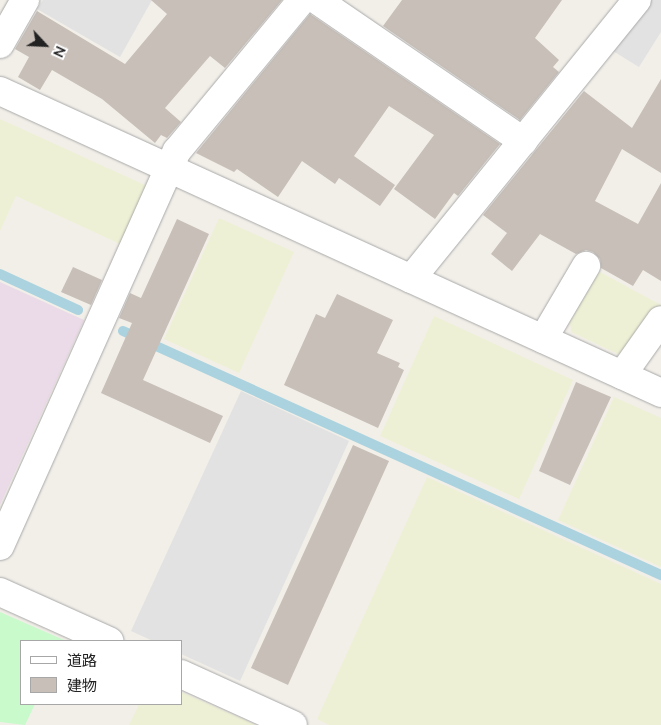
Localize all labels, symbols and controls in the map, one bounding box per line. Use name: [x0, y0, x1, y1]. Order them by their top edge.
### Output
north arrow: [20, 20, 70, 70]
text: N: [48, 43, 70, 60]
legend: [20, 640, 182, 705]
text: 道路: [67, 651, 97, 671]
text: 建物: [67, 676, 97, 696]

